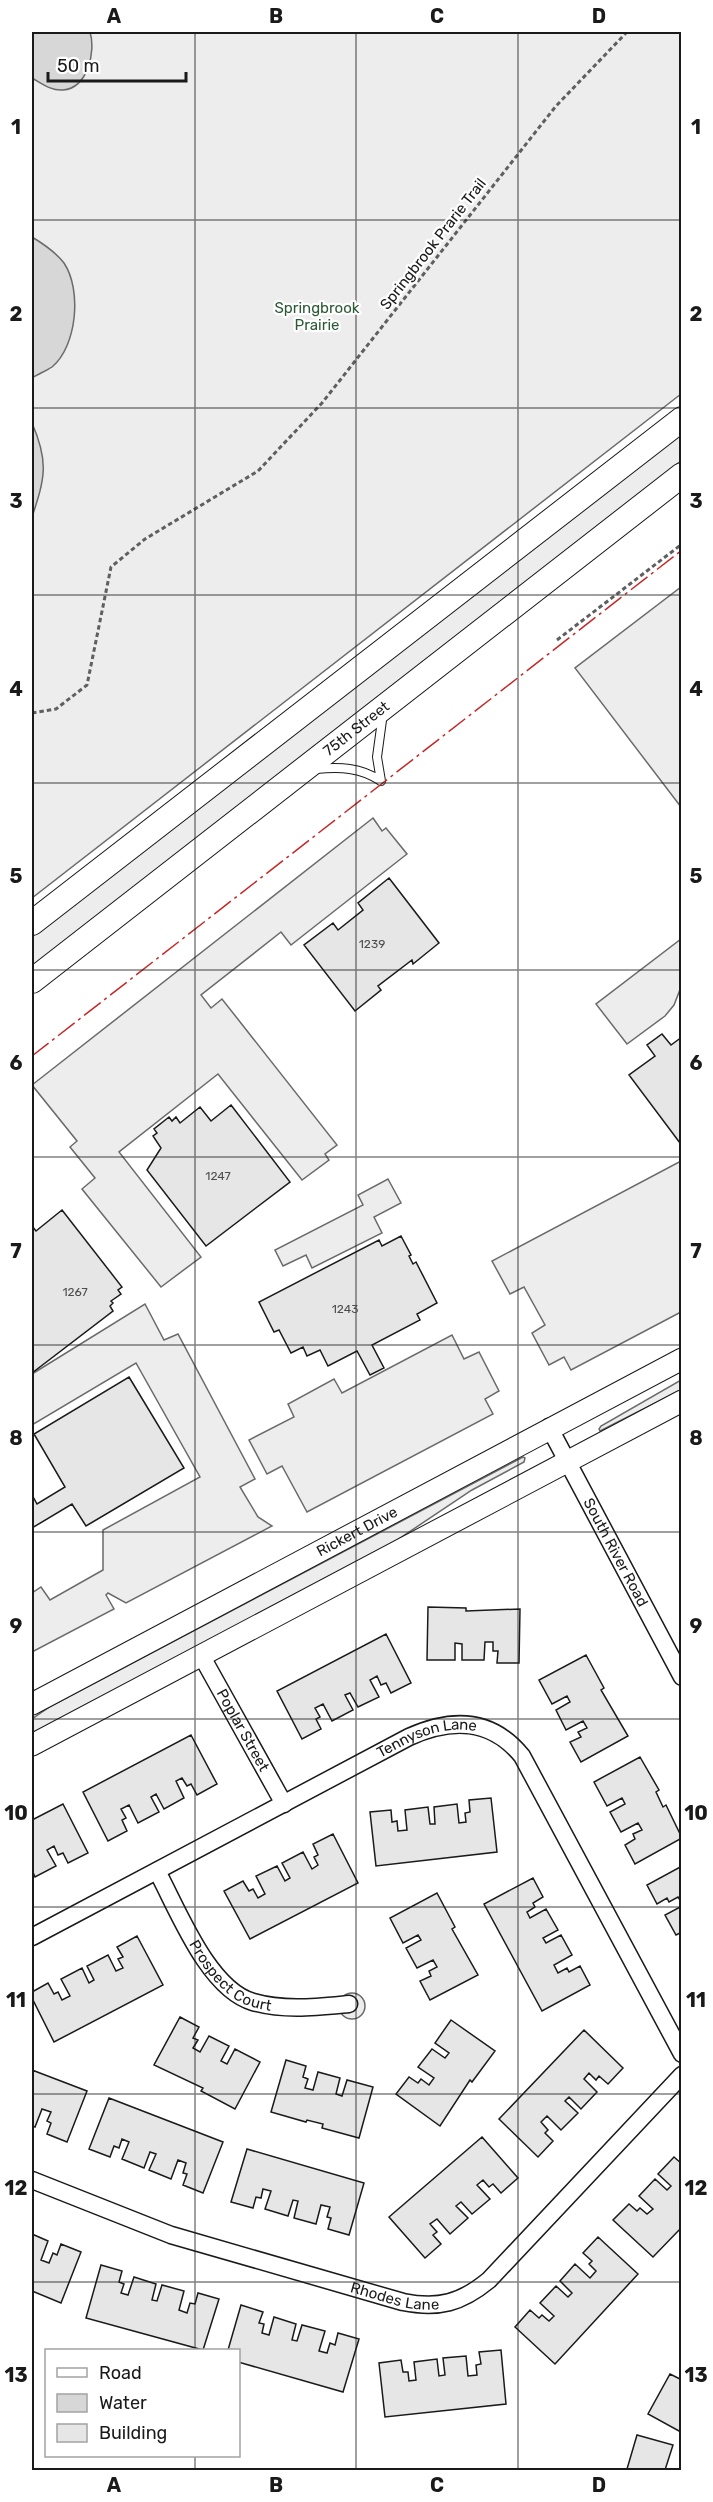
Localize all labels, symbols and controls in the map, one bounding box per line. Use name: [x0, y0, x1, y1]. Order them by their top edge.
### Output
text: A: [107, 4, 122, 28]
text: B: [269, 4, 283, 28]
text: C: [430, 4, 444, 28]
text: D: [592, 4, 606, 28]
scale bar: [48, 45, 186, 83]
text: 50 m: [57, 55, 100, 77]
text: 1: [11, 115, 21, 139]
text: 1: [691, 115, 701, 139]
street label: Springbrook Prarie Trail: [376, 175, 490, 313]
park label: Springbrook Prairie: [274, 299, 360, 334]
text: 2: [10, 302, 23, 326]
text: 2: [690, 302, 703, 326]
text: 3: [9, 489, 23, 513]
text: 3: [689, 489, 703, 513]
text: 4: [9, 677, 23, 701]
text: 4: [689, 677, 703, 701]
street label: 75th Street: [320, 697, 393, 760]
text: 5: [10, 864, 23, 888]
text: 5: [690, 864, 703, 888]
house number: 1239: [359, 937, 385, 951]
text: 6: [9, 1051, 23, 1075]
text: 6: [689, 1051, 703, 1075]
house number: 1247: [205, 1169, 231, 1183]
text: 7: [10, 1239, 22, 1263]
text: 7: [690, 1239, 702, 1263]
house number: 1267: [62, 1285, 88, 1299]
house number: 1243: [332, 1302, 358, 1316]
text: 8: [9, 1426, 23, 1450]
text: 8: [689, 1426, 703, 1450]
street label: South River Road: [580, 1495, 652, 1610]
street label: Rickert Drive: [314, 1503, 401, 1560]
text: 9: [10, 1614, 23, 1638]
text: 9: [690, 1614, 703, 1638]
street label: Poplar Street: [213, 1686, 273, 1775]
street label: Tennyson Lane: [374, 1715, 478, 1761]
text: 10: [4, 1801, 28, 1825]
text: 10: [684, 1801, 708, 1825]
street label: Prospect Court: [185, 1937, 273, 2015]
text: 11: [6, 1988, 26, 2012]
text: 11: [686, 1988, 706, 2012]
text: 12: [5, 2176, 27, 2200]
text: 12: [685, 2176, 707, 2200]
street label: Rhodes Lane: [348, 2278, 440, 2314]
legend: [45, 2349, 240, 2457]
text: Road: [99, 2362, 142, 2384]
text: 13: [4, 2363, 28, 2387]
text: 13: [684, 2363, 708, 2387]
text: Water: [99, 2392, 147, 2414]
text: Building: [99, 2422, 167, 2444]
text: A: [107, 2473, 122, 2497]
text: B: [269, 2473, 283, 2497]
text: C: [430, 2473, 444, 2497]
text: D: [592, 2473, 606, 2497]

